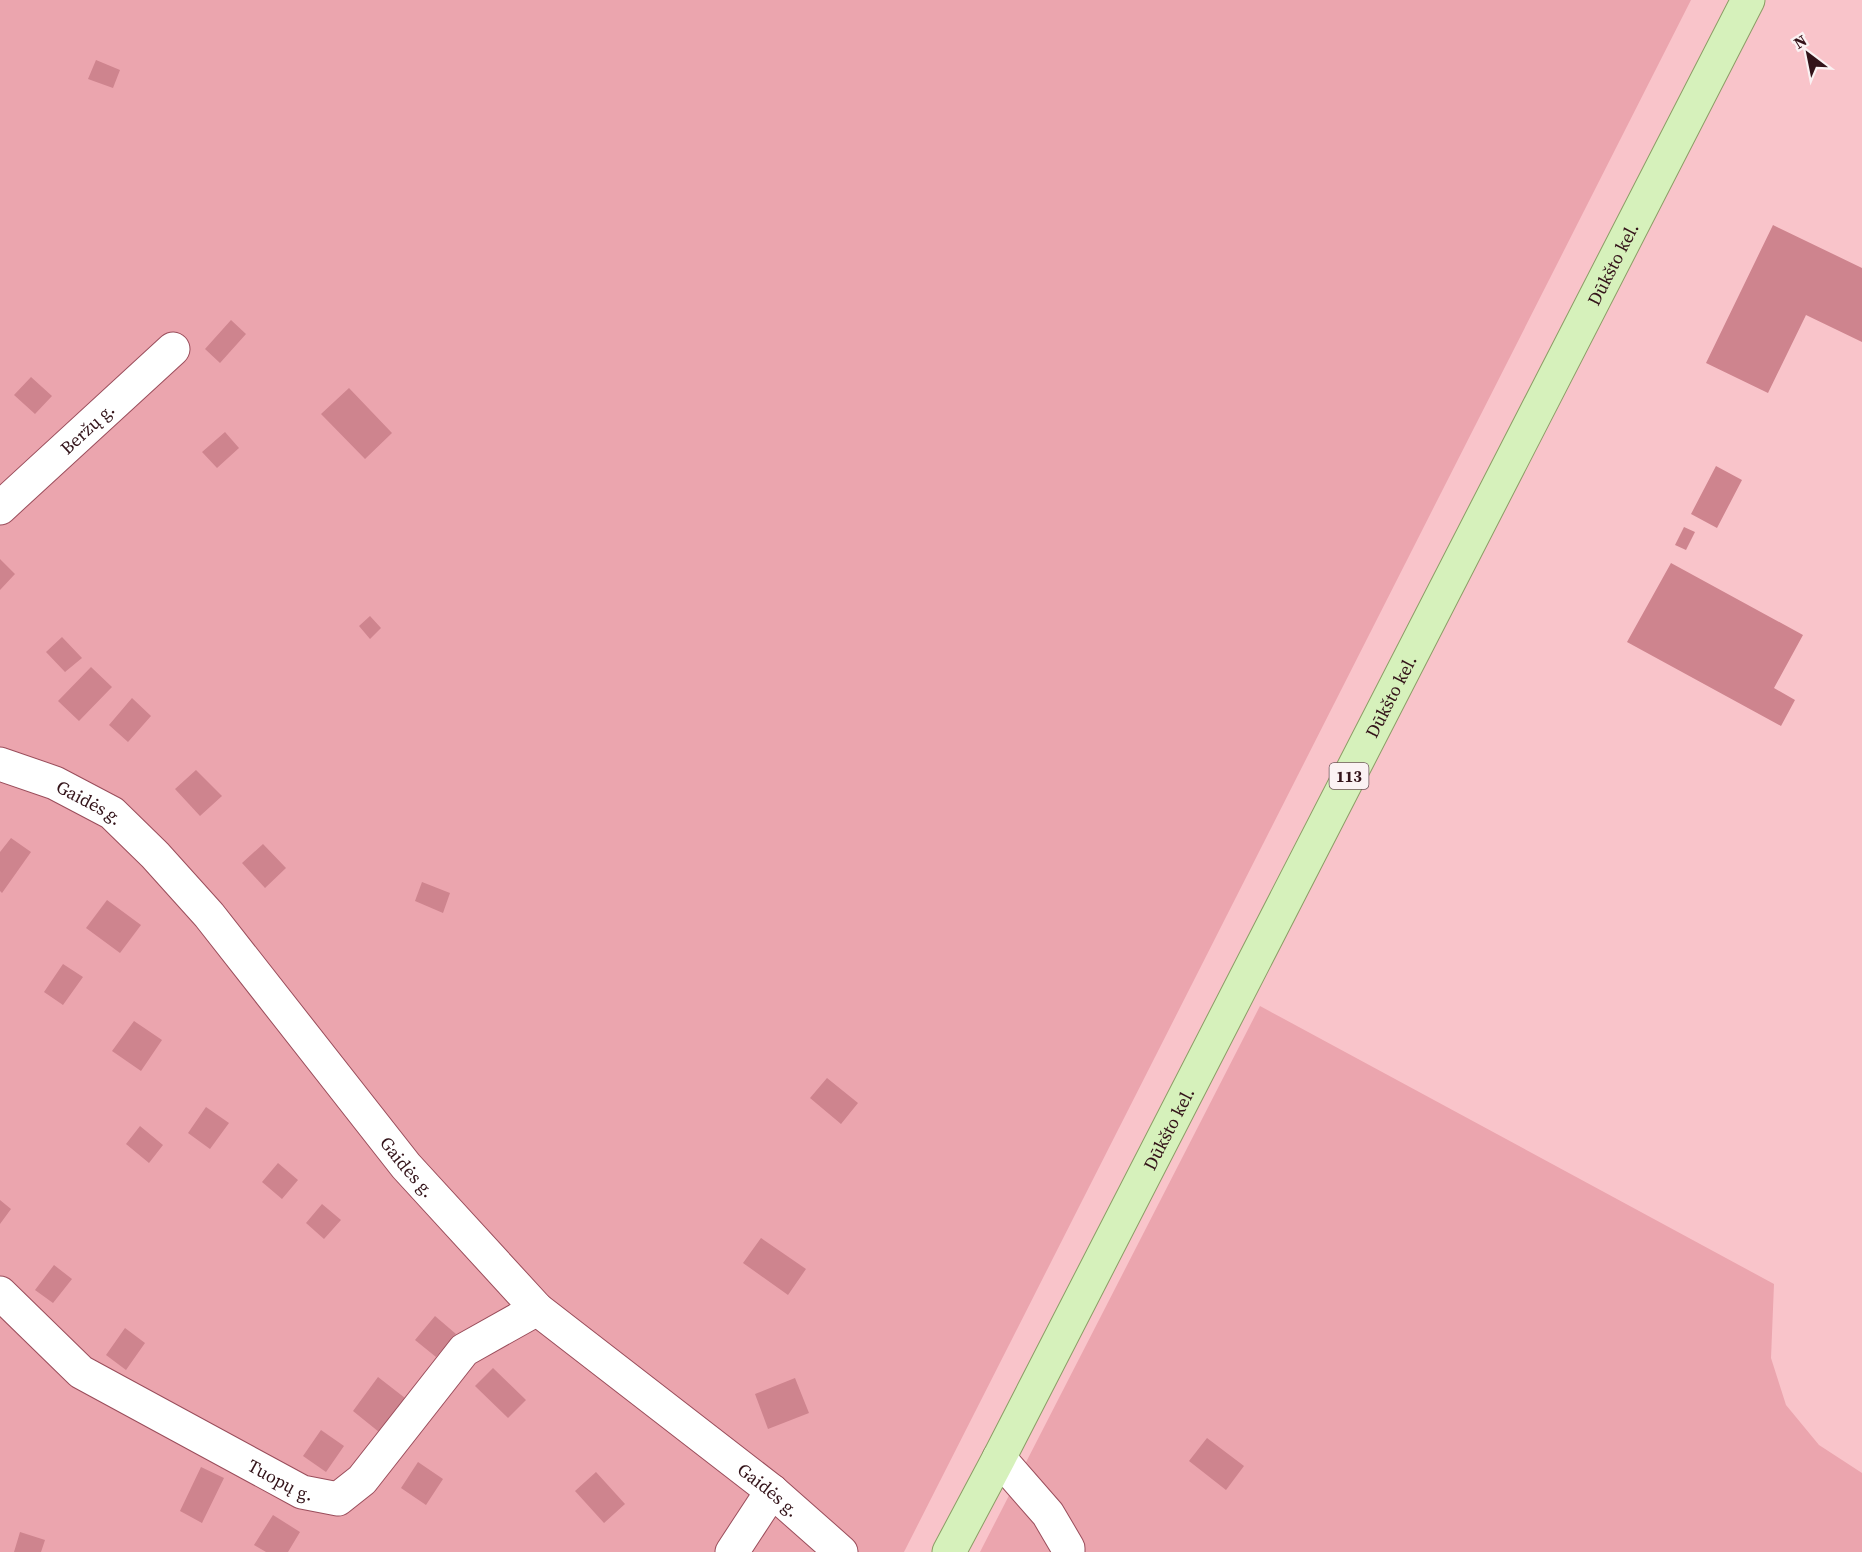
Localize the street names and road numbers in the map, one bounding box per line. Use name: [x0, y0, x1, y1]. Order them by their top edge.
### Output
street label: Dūkšto kel.: [1581, 218, 1644, 310]
street label: Beržų g.: [54, 397, 120, 460]
street label: Dūkšto kel.: [1359, 650, 1422, 742]
road number: 113: [1330, 763, 1368, 789]
street label: Gaidės g.: [52, 773, 129, 830]
street label: Dūkšto kel.: [1137, 1083, 1200, 1174]
street label: Gaidės g.: [375, 1131, 441, 1202]
street label: Tuopų g.: [244, 1452, 315, 1506]
street label: Gaidės g.: [733, 1457, 805, 1522]

